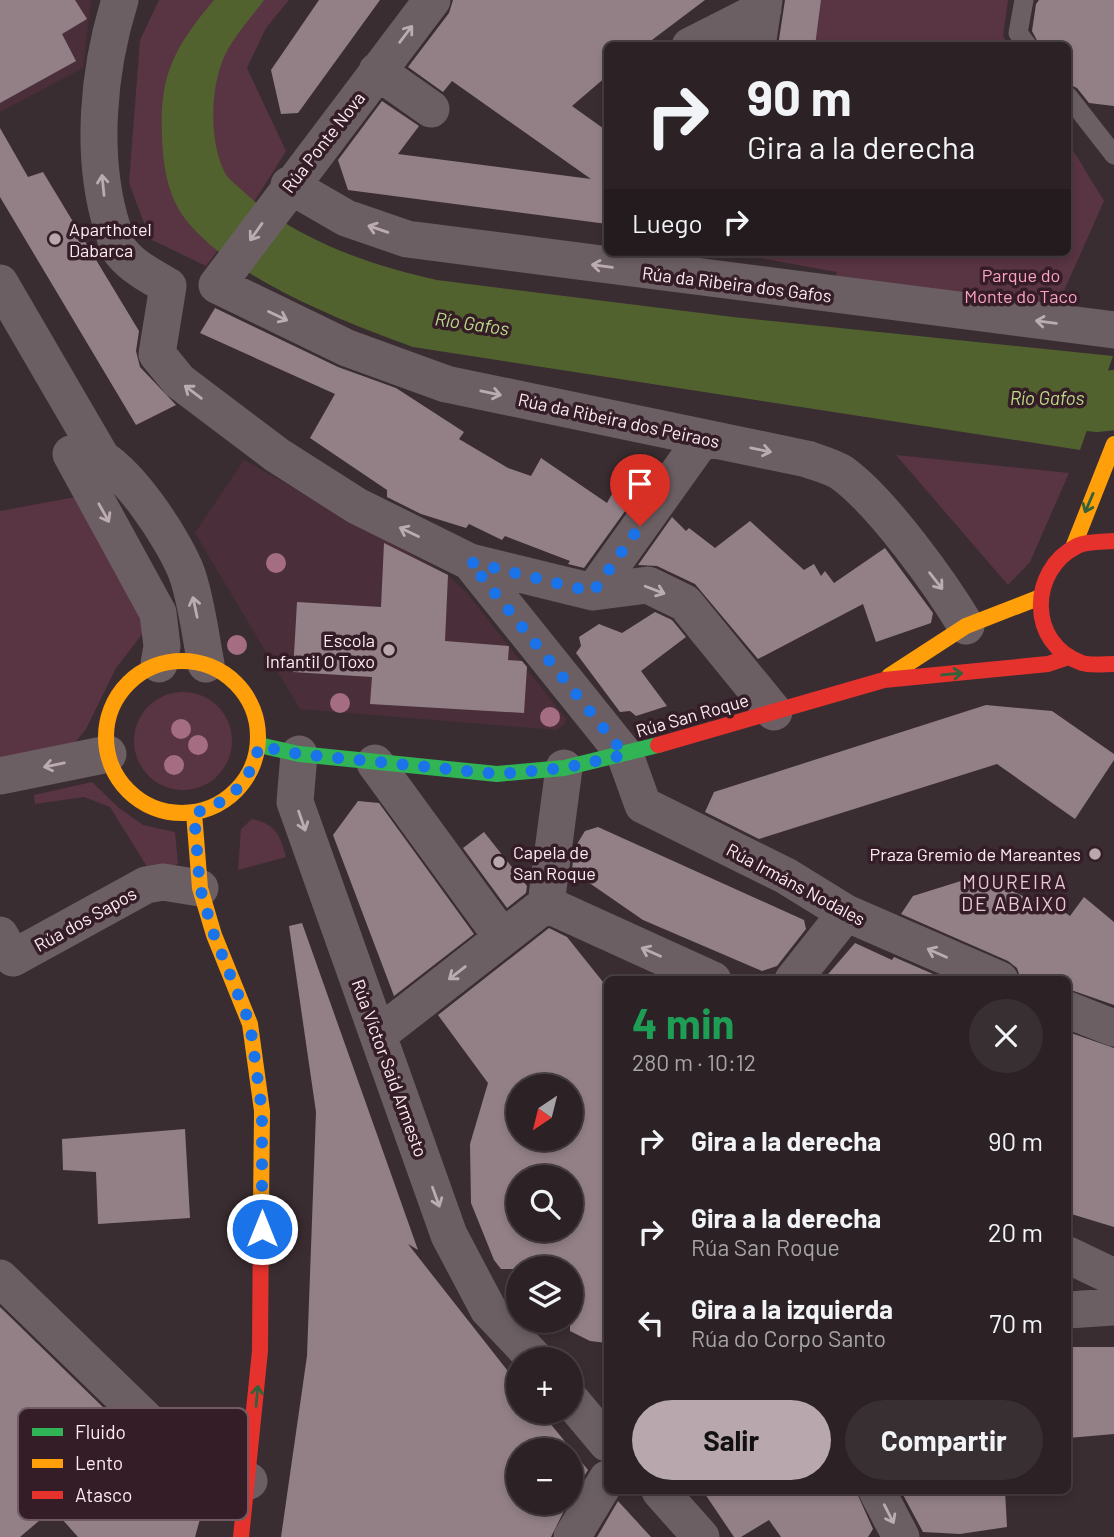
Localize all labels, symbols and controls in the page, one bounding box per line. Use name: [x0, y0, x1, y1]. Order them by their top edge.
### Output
one-way arrow: [398, 25, 413, 44]
text: 90 m: [747, 67, 852, 126]
icon: right: [632, 70, 723, 161]
street label: Rúa Ponte Nova: [277, 87, 369, 197]
text: Gira a la derecha: [747, 127, 975, 165]
one-way arrow: [96, 175, 109, 197]
icon: right: [717, 203, 755, 241]
text: Luego: [632, 207, 703, 238]
place label: Aparthotel Dabarca: [69, 218, 152, 261]
one-way arrow: [248, 222, 263, 241]
one-way arrow: [367, 222, 389, 234]
marker: Aparthotel Dabarca: [47, 231, 63, 247]
one-way arrow: [591, 259, 614, 272]
street label: Rúa da Ribeira dos Gafos: [641, 261, 833, 307]
park label: Parque do Monte do Taco: [964, 264, 1078, 307]
water label: Río Gafos: [433, 306, 511, 340]
one-way arrow: [266, 310, 288, 323]
one-way arrow: [1035, 315, 1058, 328]
one-way arrow: [184, 384, 202, 399]
water label: Río Gafos: [1010, 386, 1084, 409]
one-way arrow: [479, 387, 502, 401]
street label: Rúa da Ribeira dos Peiraos: [516, 388, 722, 452]
one-way arrow: [749, 443, 772, 457]
pin: [610, 454, 670, 526]
icon: arrive: [621, 465, 659, 503]
one-way arrow: [1082, 492, 1095, 514]
one-way arrow: [97, 503, 111, 523]
one-way arrow: [399, 524, 420, 538]
one-way arrow: [929, 571, 944, 589]
one-way arrow: [644, 585, 666, 597]
one-way arrow: [187, 596, 201, 619]
place label: Escola Infantil O Toxo: [265, 629, 375, 672]
marker: Escola Infantil O Toxo: [381, 642, 397, 658]
one-way arrow: [940, 667, 962, 680]
street label: Rúa San Roque: [633, 688, 751, 742]
one-way arrow: [43, 758, 66, 772]
one-way arrow: [297, 810, 309, 832]
street label: Rúa Irmáns Nodales: [723, 838, 869, 930]
place label: Capela de San Roque: [513, 841, 596, 884]
place label: Praza Gremio de Mareantes: [870, 843, 1081, 865]
marker: Praza Gremio de Mareantes: [1087, 846, 1103, 862]
marker: Capela de San Roque: [491, 854, 507, 870]
district label: MOUREIRA DE ABAIXO: [961, 870, 1069, 915]
street label: Rúa dos Sapos: [30, 882, 140, 956]
one-way arrow: [640, 945, 662, 958]
one-way arrow: [927, 946, 948, 959]
one-way arrow: [448, 965, 467, 980]
street label: Rúa Víctor Said Armesto: [348, 976, 432, 1160]
text: 4 min: [632, 997, 735, 1047]
button: close: [969, 999, 1043, 1073]
text: 280 m · 10:12: [632, 1048, 756, 1076]
north arrow: [506, 1074, 583, 1152]
map controls: [506, 1074, 583, 1515]
icon: right: [632, 1122, 670, 1160]
text: Gira a la derecha: [691, 1125, 881, 1156]
text: 90 m: [988, 1125, 1043, 1156]
button: search: [506, 1165, 583, 1242]
one-way arrow: [431, 1186, 443, 1208]
position arrow: [225, 1192, 299, 1266]
text: Gira a la derecha: [691, 1202, 881, 1233]
icon: right: [632, 1213, 670, 1251]
text: 20 m: [988, 1216, 1043, 1247]
text: Rúa San Roque: [691, 1233, 840, 1261]
button: layers: [506, 1256, 583, 1333]
text: Gira a la izquierda: [691, 1293, 893, 1324]
icon: left: [632, 1304, 670, 1342]
text: 70 m: [989, 1307, 1043, 1338]
text: Rúa do Corpo Santo: [691, 1324, 886, 1352]
button: +: [506, 1347, 583, 1424]
one-way arrow: [251, 1385, 264, 1408]
button: Salir: [632, 1400, 831, 1480]
button: Compartir: [845, 1400, 1043, 1480]
legend: [18, 1408, 248, 1520]
text: Fluido: [75, 1420, 126, 1443]
button: −: [506, 1438, 583, 1515]
text: Lento: [75, 1451, 123, 1474]
text: Atasco: [75, 1483, 132, 1506]
one-way arrow: [883, 1503, 897, 1524]

